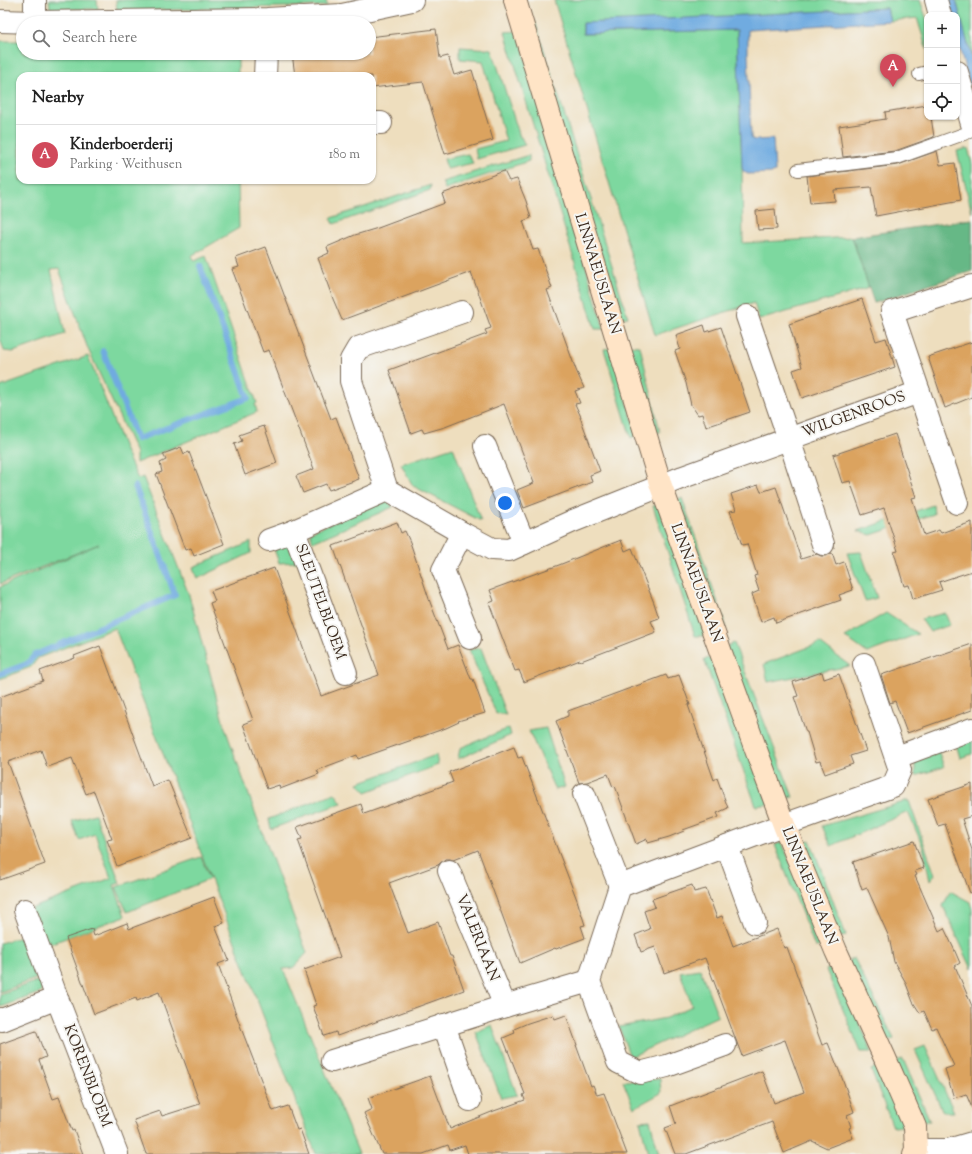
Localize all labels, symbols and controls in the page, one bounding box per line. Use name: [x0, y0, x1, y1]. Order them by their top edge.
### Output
map controls: [924, 12, 960, 120]
button: +: [924, 12, 960, 48]
search box: [16, 16, 376, 60]
icon: search: [30, 27, 52, 49]
text: Search here: [62, 28, 137, 49]
button: −: [924, 48, 960, 84]
pin: A: [880, 54, 906, 87]
button: locate: [924, 84, 960, 120]
text: Nearby: [32, 86, 84, 110]
text: Kinderboerderij: [70, 135, 173, 156]
text: A: [40, 146, 50, 164]
text: 180 m: [329, 146, 360, 164]
text: Parking · Weithusen: [70, 156, 182, 174]
street label: LINNAEUSLAAN: [569, 211, 625, 337]
street label: WILGENROOS: [799, 387, 909, 443]
your location: [495, 493, 515, 513]
street label: LINNAEUSLAAN: [665, 520, 727, 646]
street label: SLEUTELBLOEM: [289, 541, 351, 663]
street label: LINNAEUSLAAN: [776, 824, 842, 948]
street label: VALERIAAN: [450, 891, 504, 985]
street label: KORENBLOEM: [58, 1021, 116, 1131]

